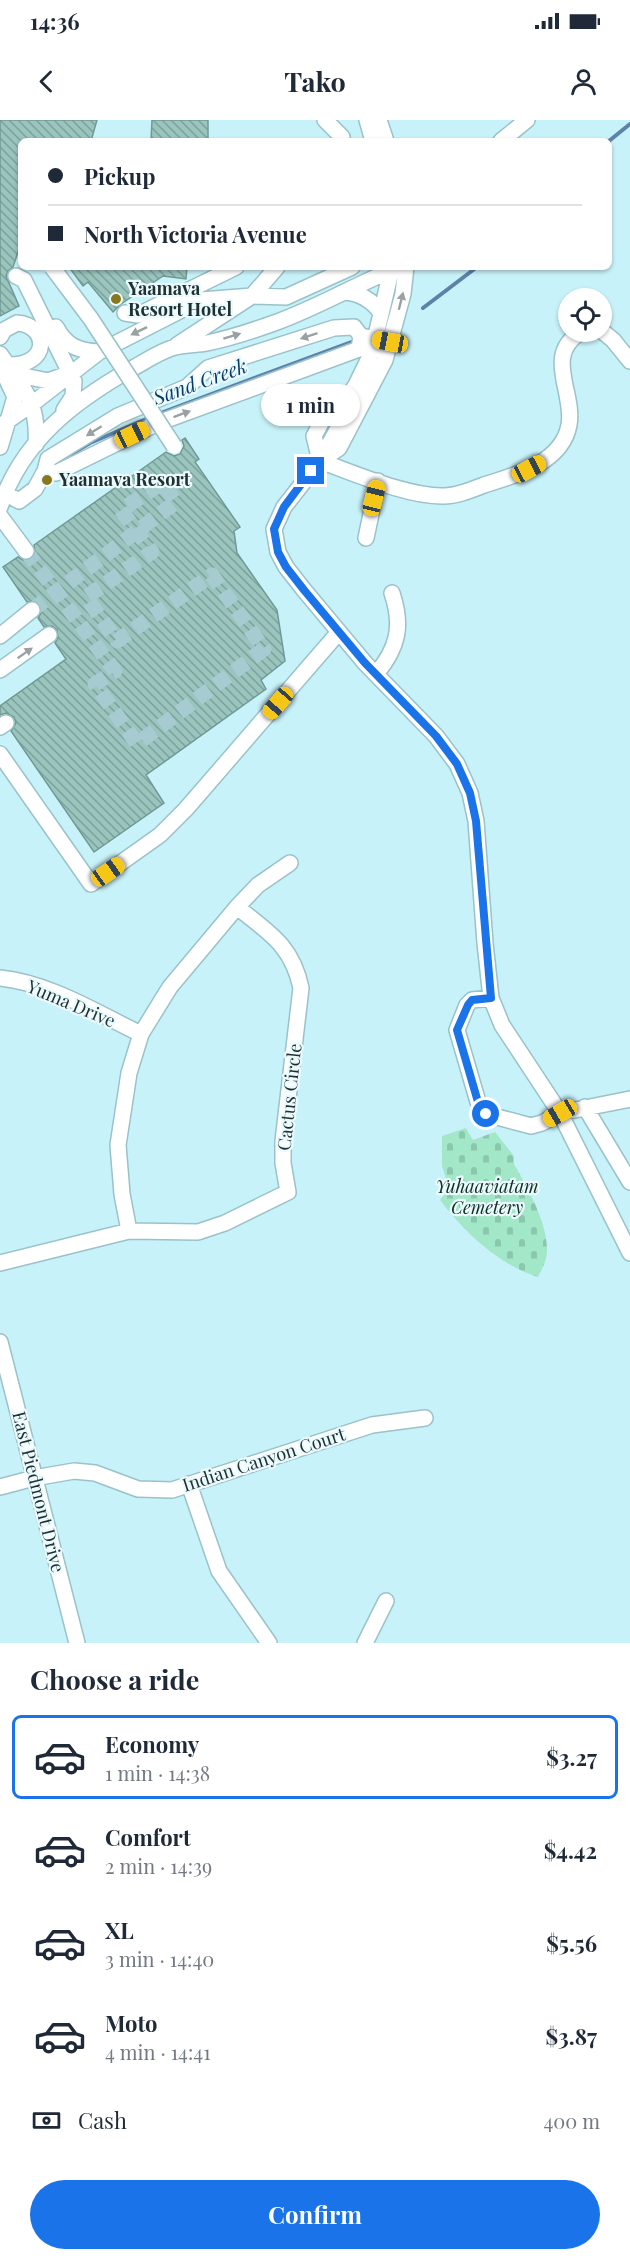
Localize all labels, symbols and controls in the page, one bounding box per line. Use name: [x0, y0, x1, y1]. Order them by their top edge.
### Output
text: 14:36: [30, 6, 80, 36]
text: Tako: [284, 63, 346, 99]
icon: back: [30, 65, 63, 98]
icon: person: [567, 65, 600, 98]
text: Pickup: [84, 161, 155, 191]
text: North Victoria Avenue: [84, 219, 307, 249]
place label: Yaamava Resort Hotel: [127, 276, 232, 321]
map controls: [558, 288, 612, 342]
button: locate: [558, 288, 612, 342]
marker: Yaamava Resort Hotel: [109, 292, 123, 306]
one-way arrow: [397, 292, 407, 311]
one-way arrow: [131, 326, 148, 336]
one-way arrow: [223, 330, 241, 340]
car: [371, 330, 409, 354]
one-way arrow: [300, 332, 318, 341]
water label: Sand Creek: [148, 351, 250, 410]
callout: 1 min: [262, 384, 360, 426]
text: 1 min: [286, 391, 335, 418]
one-way arrow: [173, 409, 191, 419]
car: [112, 419, 152, 451]
one-way arrow: [86, 425, 102, 436]
car: [509, 453, 549, 485]
route end: [297, 457, 324, 484]
place label: Yaamava Resort: [58, 467, 191, 491]
marker: Yaamava Resort: [40, 473, 54, 487]
car: [361, 478, 387, 518]
one-way arrow: [16, 647, 32, 659]
car: [259, 684, 297, 722]
car: [88, 854, 128, 890]
street label: Yuma Drive: [23, 973, 119, 1032]
street label: Cactus Circle: [271, 1042, 307, 1152]
car: [540, 1096, 580, 1130]
route start: [472, 1100, 499, 1127]
park label: Yuhaaviatam Cemetery: [435, 1174, 539, 1219]
street label: East Piedmont Drive: [7, 1409, 71, 1575]
street label: Indian Canyon Court: [179, 1421, 349, 1497]
text: Choose a ride: [30, 1661, 199, 1697]
text: Economy: [105, 1729, 199, 1759]
icon: car: [33, 1730, 87, 1784]
text: $3.27: [546, 1742, 597, 1772]
text: 1 min · 14:38: [105, 1759, 210, 1786]
text: Comfort: [105, 1822, 191, 1852]
icon: car: [33, 1823, 87, 1877]
text: $4.42: [544, 1835, 597, 1865]
text: 2 min · 14:39: [105, 1852, 212, 1879]
text: XL: [105, 1915, 134, 1945]
icon: car: [33, 1916, 87, 1970]
text: $5.56: [546, 1928, 597, 1958]
text: 3 min · 14:40: [105, 1945, 214, 1972]
text: Moto: [105, 2008, 158, 2038]
icon: car: [33, 2009, 87, 2063]
text: $3.87: [545, 2021, 597, 2051]
text: 4 min · 14:41: [105, 2038, 211, 2065]
icon: cash: [30, 2104, 63, 2137]
text: Cash: [78, 2105, 127, 2135]
text: 400 m: [543, 2107, 600, 2134]
button: Confirm: [30, 2180, 600, 2249]

